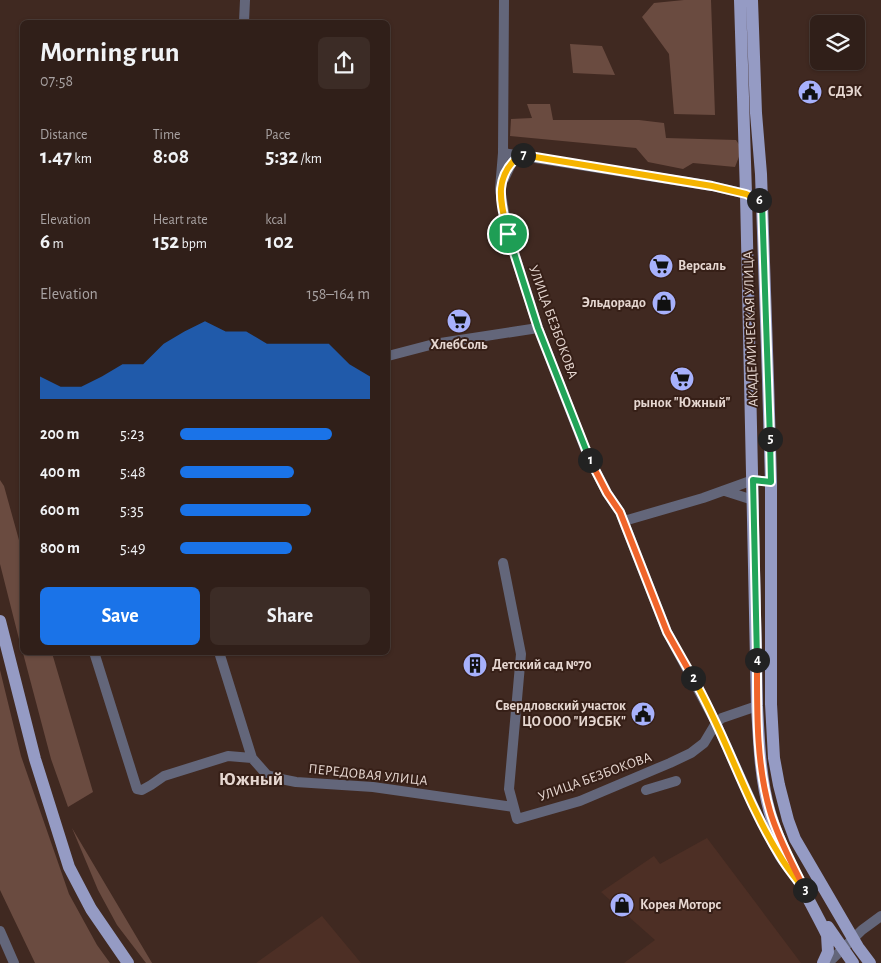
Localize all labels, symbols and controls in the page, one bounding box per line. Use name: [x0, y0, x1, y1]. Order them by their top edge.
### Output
map controls: [810, 15, 865, 70]
button: layers: [810, 15, 865, 70]
button: share: [318, 37, 370, 89]
text: Morning run: [40, 39, 180, 67]
text: 07:58: [40, 73, 73, 89]
public building icon: СДЭК: [797, 79, 823, 105]
place label: СДЭК: [828, 85, 862, 99]
text: Distance: [40, 128, 87, 142]
text: Time: [153, 128, 181, 142]
text: Pace: [265, 128, 291, 142]
pin: 7: [510, 142, 536, 168]
text: 1.47: [40, 146, 72, 167]
text: 8:08: [153, 146, 189, 167]
text: 5:32: [265, 146, 298, 167]
text: 7: [520, 148, 527, 162]
text: km: [72, 152, 92, 166]
text: /km: [298, 152, 322, 166]
pin: 6: [746, 188, 772, 212]
text: 6: [756, 193, 763, 207]
text: Elevation: [40, 213, 91, 227]
text: Heart rate: [153, 213, 208, 227]
text: kcal: [265, 213, 287, 227]
pin: [487, 213, 529, 255]
icon: arrive: [494, 220, 522, 248]
text: 6: [40, 231, 50, 252]
text: 152: [153, 231, 179, 252]
text: 102: [265, 231, 294, 252]
text: m: [50, 237, 64, 251]
text: bpm: [179, 237, 207, 251]
street label: АКАДЕМИЧЕСКАЯ УЛИЦА: [741, 251, 761, 407]
supermarket icon: Версаль: [648, 253, 674, 279]
place label: Версаль: [678, 259, 726, 273]
street label: УЛИЦА БЕЗБОКОВА: [526, 264, 580, 380]
text: Elevation: [40, 286, 98, 302]
text: 158–164 m: [306, 286, 370, 302]
shop icon: Эльдорадо: [651, 290, 677, 316]
place label: Эльдорадо: [582, 296, 646, 310]
supermarket icon: ХлебСоль: [446, 308, 472, 334]
place label: ХлебСоль: [431, 338, 488, 352]
supermarket icon: рынок "Южный": [669, 366, 695, 392]
place label: рынок "Южный": [633, 396, 731, 410]
text: 200 m: [40, 426, 80, 442]
text: 5:23: [120, 426, 144, 442]
pin: 5: [758, 426, 782, 452]
text: 5: [767, 432, 774, 446]
pin: 1: [578, 448, 602, 472]
text: 1: [588, 453, 593, 467]
text: 400 m: [40, 464, 80, 480]
text: 5:48: [120, 464, 146, 480]
text: 600 m: [40, 502, 80, 518]
text: 5:35: [120, 502, 144, 518]
text: 800 m: [40, 540, 80, 556]
text: 5:49: [120, 540, 146, 556]
button: Save: [40, 587, 200, 645]
button: Share: [210, 587, 370, 645]
pin: 4: [744, 648, 770, 672]
building icon: Детский сад №70: [462, 652, 488, 678]
text: 4: [754, 653, 761, 667]
place label: Детский сад №70: [492, 658, 592, 672]
pin: 2: [680, 666, 706, 690]
text: 2: [690, 671, 697, 685]
place label: Свердловский участок ЦО ООО "ИЭСБК": [495, 699, 626, 729]
public building icon: Свердловский участок ЦО ООО "ИЭСБК": [630, 701, 656, 727]
street label: УЛИЦА БЕЗБОКОВА: [537, 750, 653, 804]
street label: ПЕРЕДОВАЯ УЛИЦА: [308, 762, 428, 788]
district label: Южный: [219, 770, 283, 789]
pin: 3: [792, 878, 818, 902]
text: 3: [802, 883, 809, 897]
shop icon: Корея Моторс: [609, 892, 635, 918]
place label: Корея Моторс: [640, 898, 722, 912]

